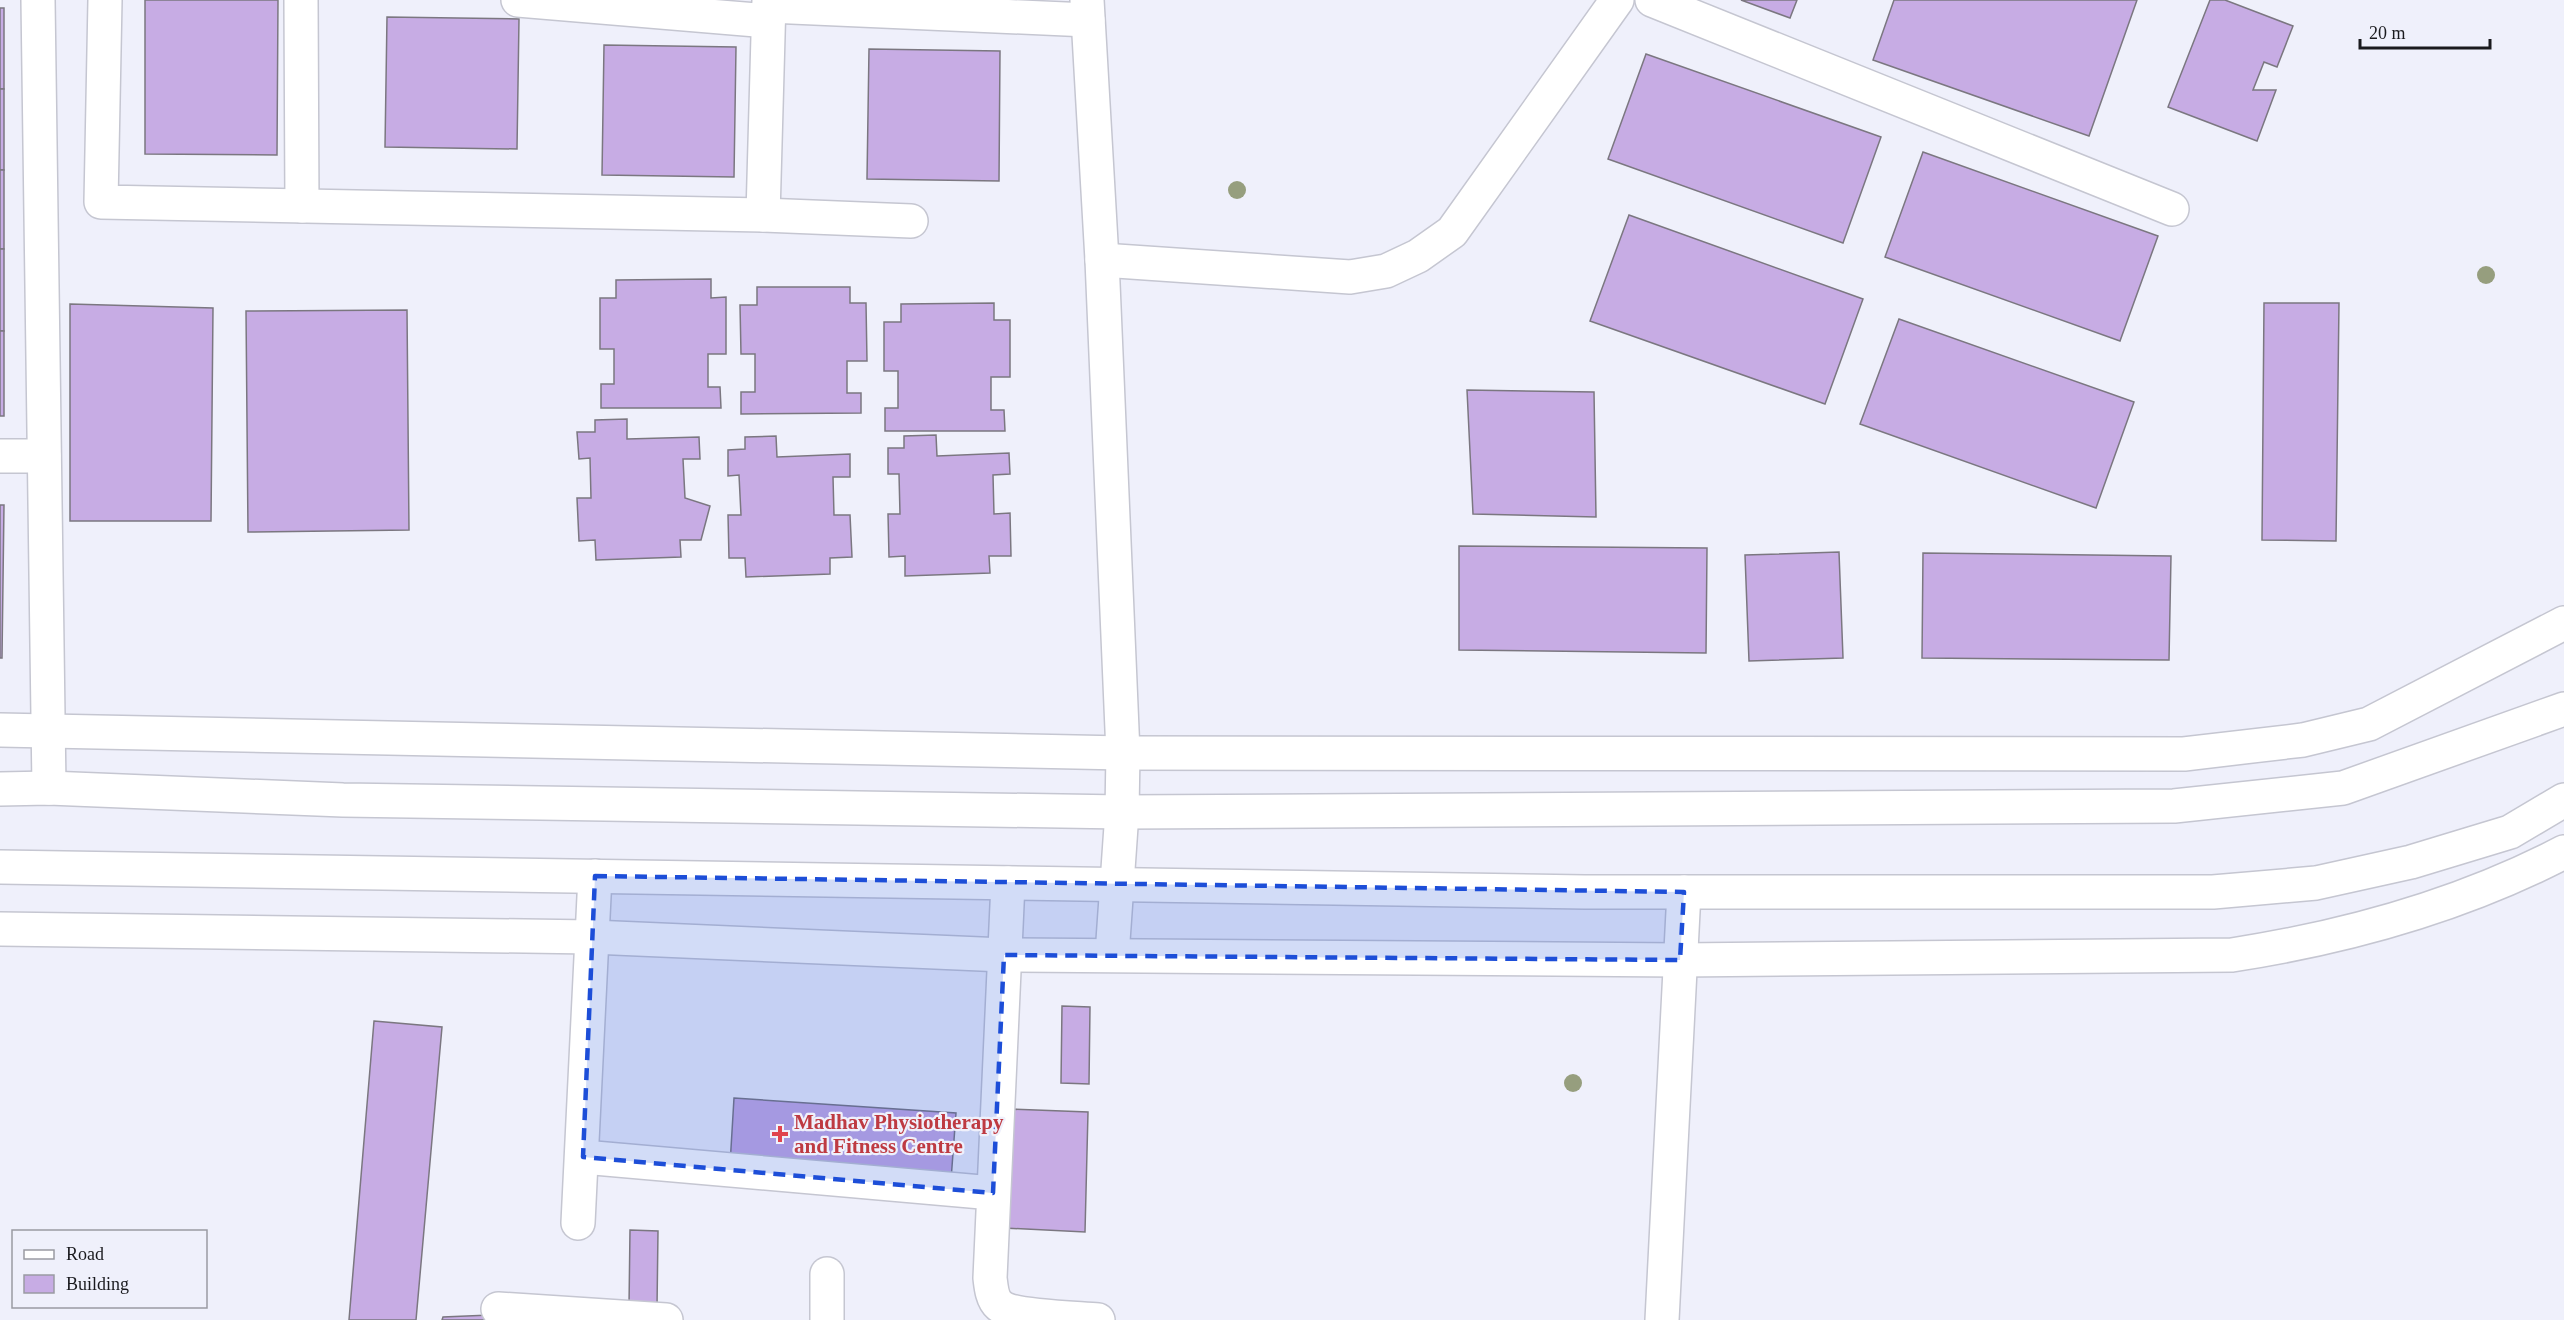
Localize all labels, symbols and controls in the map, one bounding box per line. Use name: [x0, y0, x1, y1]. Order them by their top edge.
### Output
scale bar: [2360, 12, 2490, 50]
text: 20 m: [2369, 23, 2406, 43]
place label: Madhav Physiotherapy and Fitness Centre: [794, 1110, 1004, 1158]
marker: Madhav Physiotherapy and Fitness Centre: [771, 1125, 789, 1143]
legend: [12, 1230, 207, 1308]
text: Road: [66, 1244, 104, 1264]
text: Building: [66, 1274, 129, 1294]

